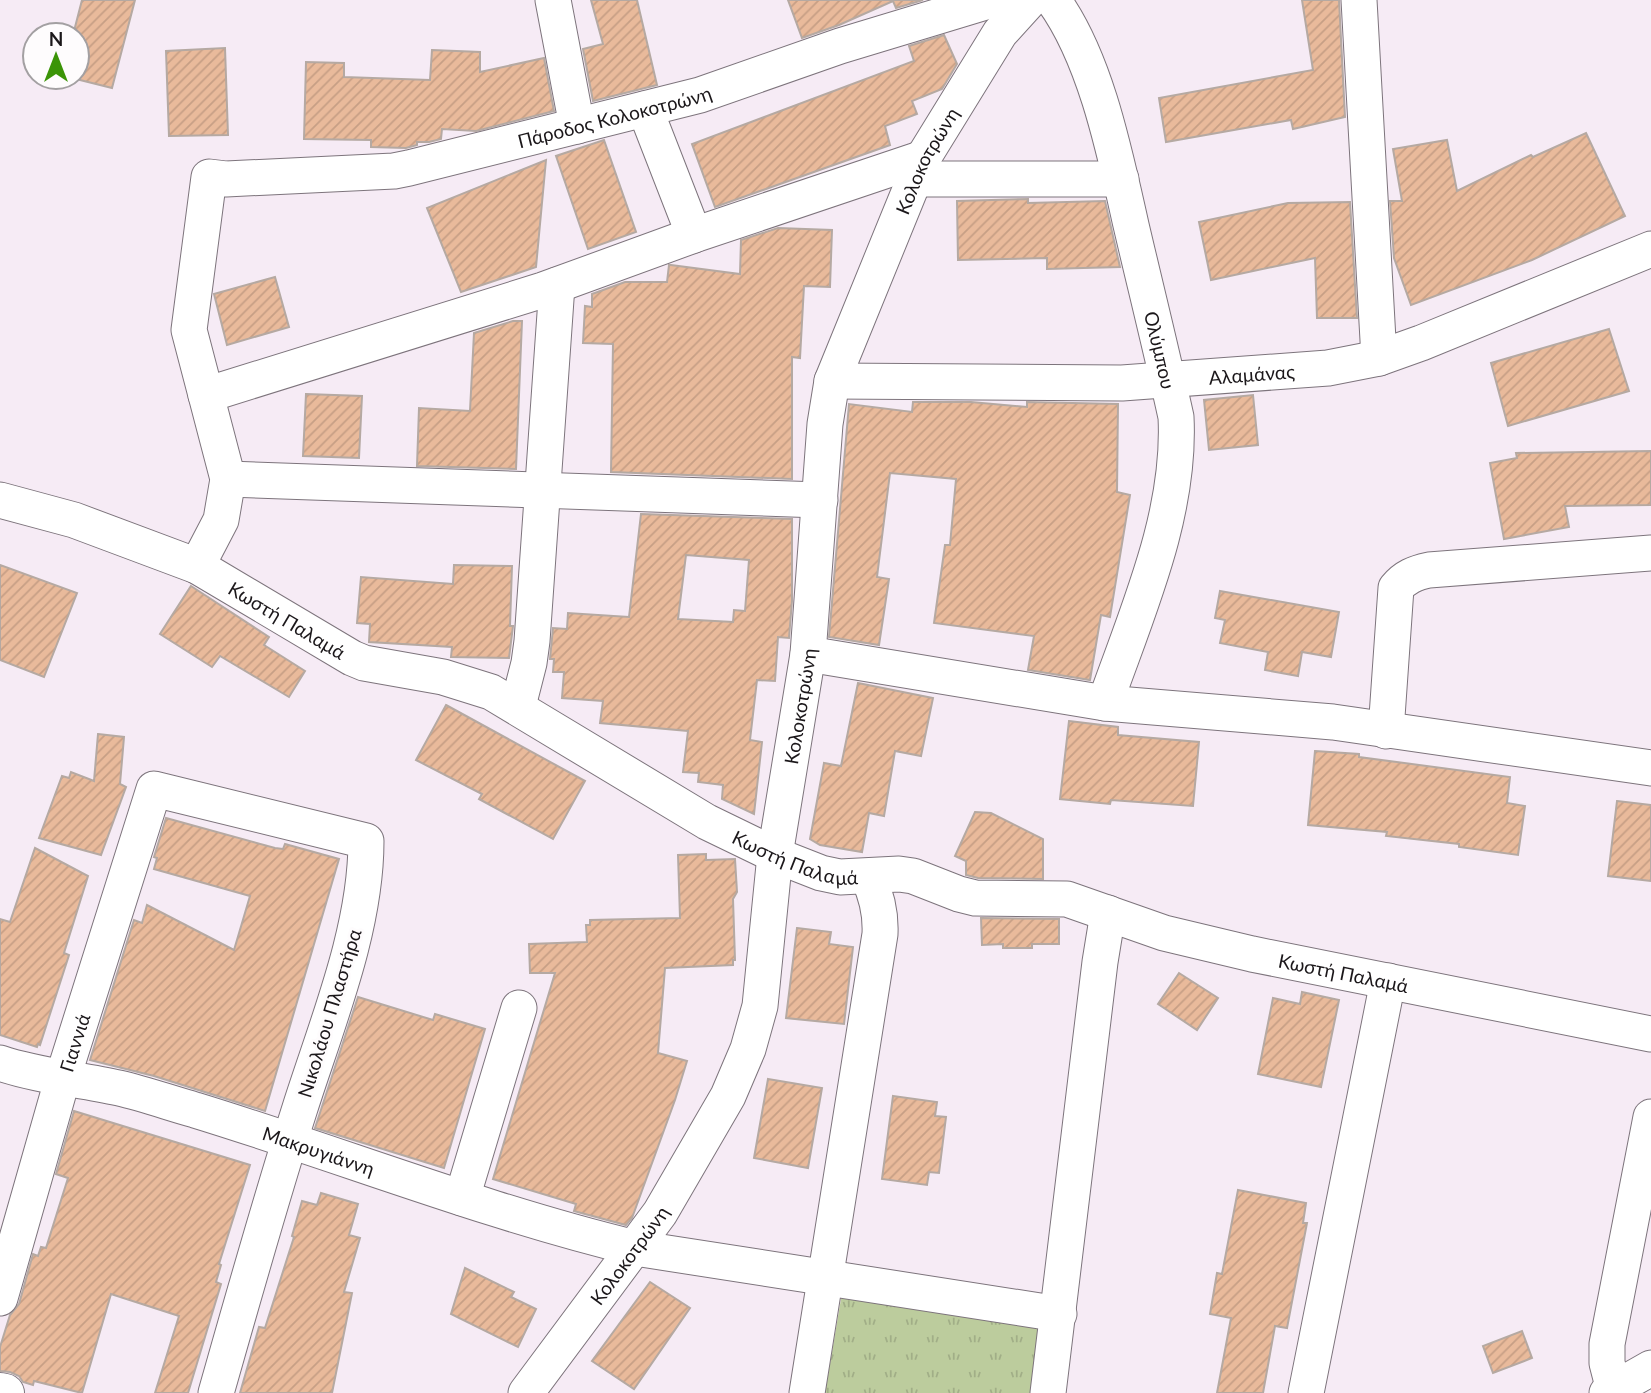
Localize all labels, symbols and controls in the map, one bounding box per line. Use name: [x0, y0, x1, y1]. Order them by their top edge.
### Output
north arrow: [21, 21, 91, 91]
text: N: [49, 27, 63, 50]
street label: Πάροδος Κολοκοτρώνη: [515, 80, 714, 152]
street label: Κολοκοτρώνη: [890, 103, 963, 217]
street label: Ολύμπου: [1140, 309, 1181, 391]
street label: Αλαμάνας: [1208, 359, 1296, 388]
street label: Κωστή Παλαμά: [225, 576, 351, 664]
street label: Κολοκοτρώνη: [779, 648, 820, 766]
street label: Κωστή Παλαμά: [729, 825, 859, 889]
street label: Νικολάου Πλαστήρα: [292, 925, 366, 1100]
street label: Κωστή Παλαμά: [1277, 948, 1411, 997]
street label: Γιαννιά: [54, 1010, 94, 1075]
street label: Μακρυγιάννη: [260, 1121, 378, 1180]
street label: Κολοκοτρώνη: [585, 1202, 673, 1309]

